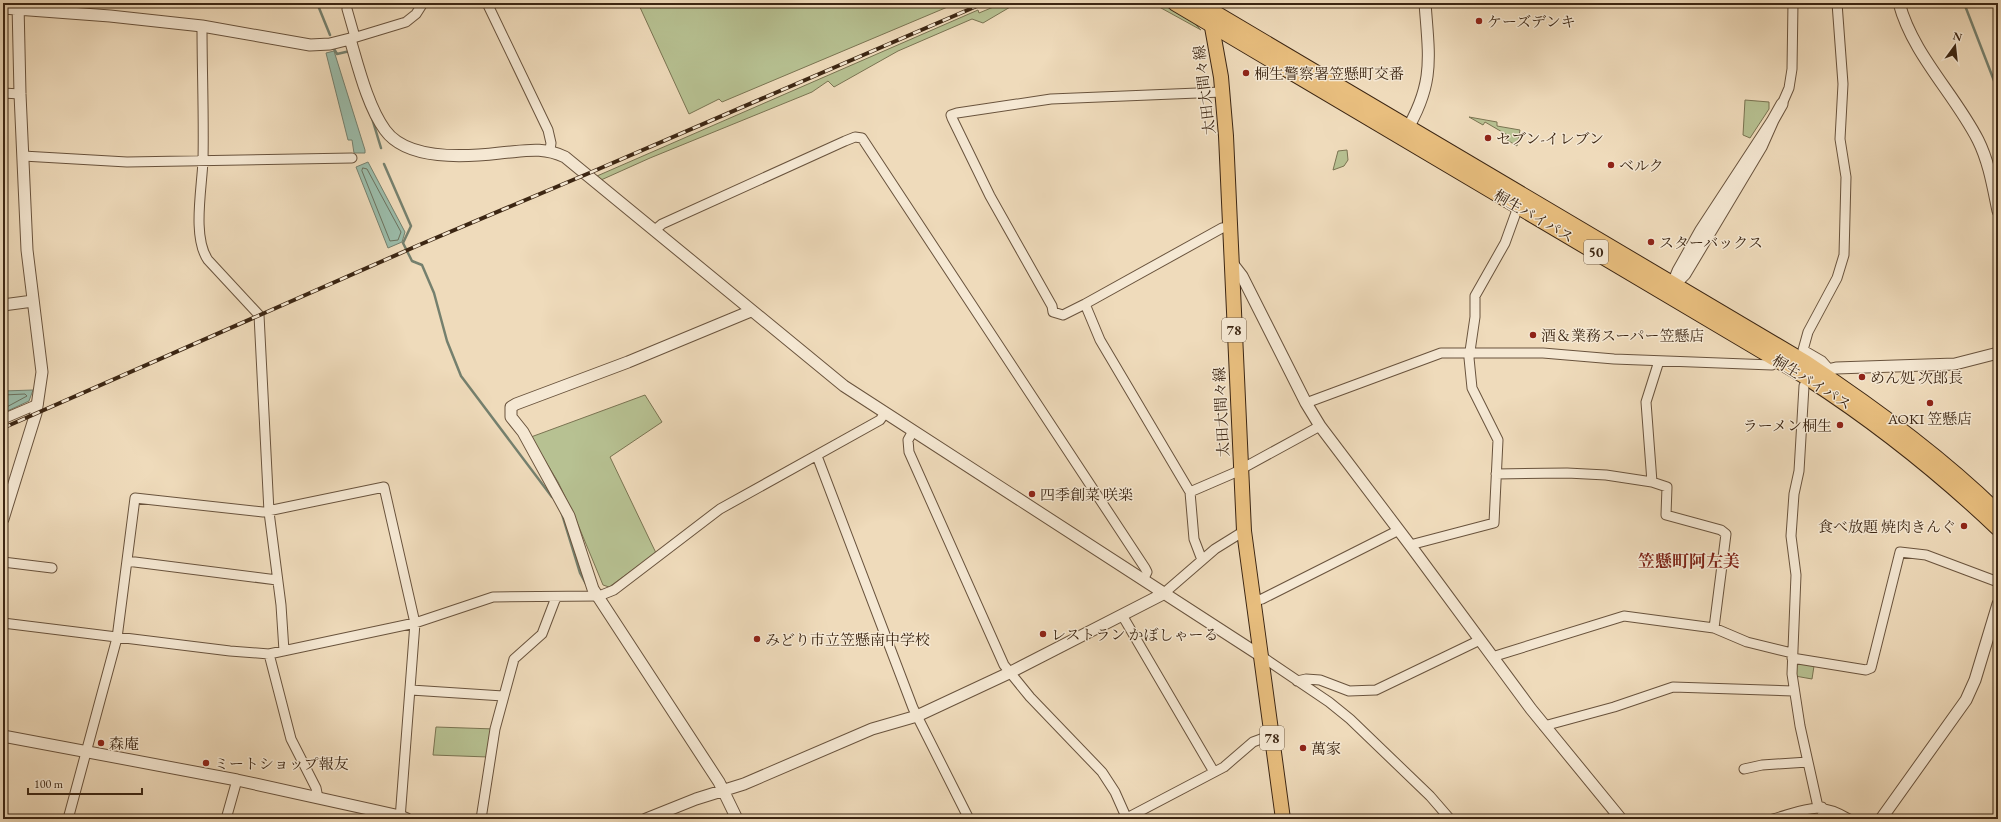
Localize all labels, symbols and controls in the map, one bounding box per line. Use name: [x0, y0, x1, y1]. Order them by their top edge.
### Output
place label: ケーズデンキ: [1487, 12, 1576, 31]
marker: ケーズデンキ: [1474, 16, 1484, 26]
north arrow: [1935, 26, 1975, 66]
text: N: [1951, 28, 1964, 44]
street label: 太田大間々線: [1189, 44, 1219, 136]
place label: 桐生警察署笠懸町交番: [1254, 64, 1404, 83]
marker: 桐生警察署笠懸町交番: [1241, 68, 1251, 78]
place label: セブン-イレブン: [1496, 129, 1604, 148]
marker: セブン-イレブン: [1483, 133, 1493, 143]
place label: ベルク: [1619, 156, 1664, 175]
marker: ベルク: [1606, 160, 1616, 170]
street label: 桐生バイパス: [1490, 185, 1578, 247]
place label: スターバックス: [1659, 233, 1763, 252]
marker: スターバックス: [1646, 237, 1656, 247]
road number: 50: [1584, 240, 1608, 264]
road number: 78: [1222, 318, 1246, 342]
place label: 酒＆業務スーパー笠懸店: [1541, 326, 1705, 345]
marker: 酒＆業務スーパー笠懸店: [1528, 330, 1538, 340]
street label: 桐生バイパス: [1769, 350, 1855, 414]
street label: 太田大間々線: [1209, 367, 1233, 457]
place label: めん処 次郎長: [1870, 368, 1963, 387]
marker: めん処 次郎長: [1857, 372, 1867, 382]
marker: AOKI 笠懸店: [1925, 398, 1935, 408]
place label: AOKI 笠懸店: [1887, 409, 1972, 428]
place label: ラーメン桐生: [1743, 416, 1832, 435]
marker: ラーメン桐生: [1835, 420, 1845, 430]
place label: 四季創菜 咲楽: [1040, 485, 1133, 504]
marker: 四季創菜 咲楽: [1027, 489, 1037, 499]
place label: 食べ放題 焼肉きんぐ: [1818, 517, 1956, 536]
marker: 食べ放題 焼肉きんぐ: [1959, 521, 1969, 531]
district label: 笠懸町阿左美: [1638, 550, 1740, 572]
place label: レストラン かぼしゃーる: [1051, 625, 1219, 644]
marker: レストラン かぼしゃーる: [1038, 629, 1048, 639]
place label: みどり市立笠懸南中学校: [765, 630, 930, 649]
marker: みどり市立笠懸南中学校: [752, 634, 762, 644]
road number: 78: [1260, 726, 1284, 750]
place label: 森庵: [109, 734, 139, 753]
marker: 森庵: [96, 738, 106, 748]
place label: 萬家: [1311, 739, 1341, 758]
marker: 萬家: [1298, 743, 1308, 753]
place label: ミートショップ報友: [214, 754, 349, 773]
marker: ミートショップ報友: [201, 758, 211, 768]
scale bar: [28, 770, 142, 796]
text: 100 m: [34, 776, 64, 792]

